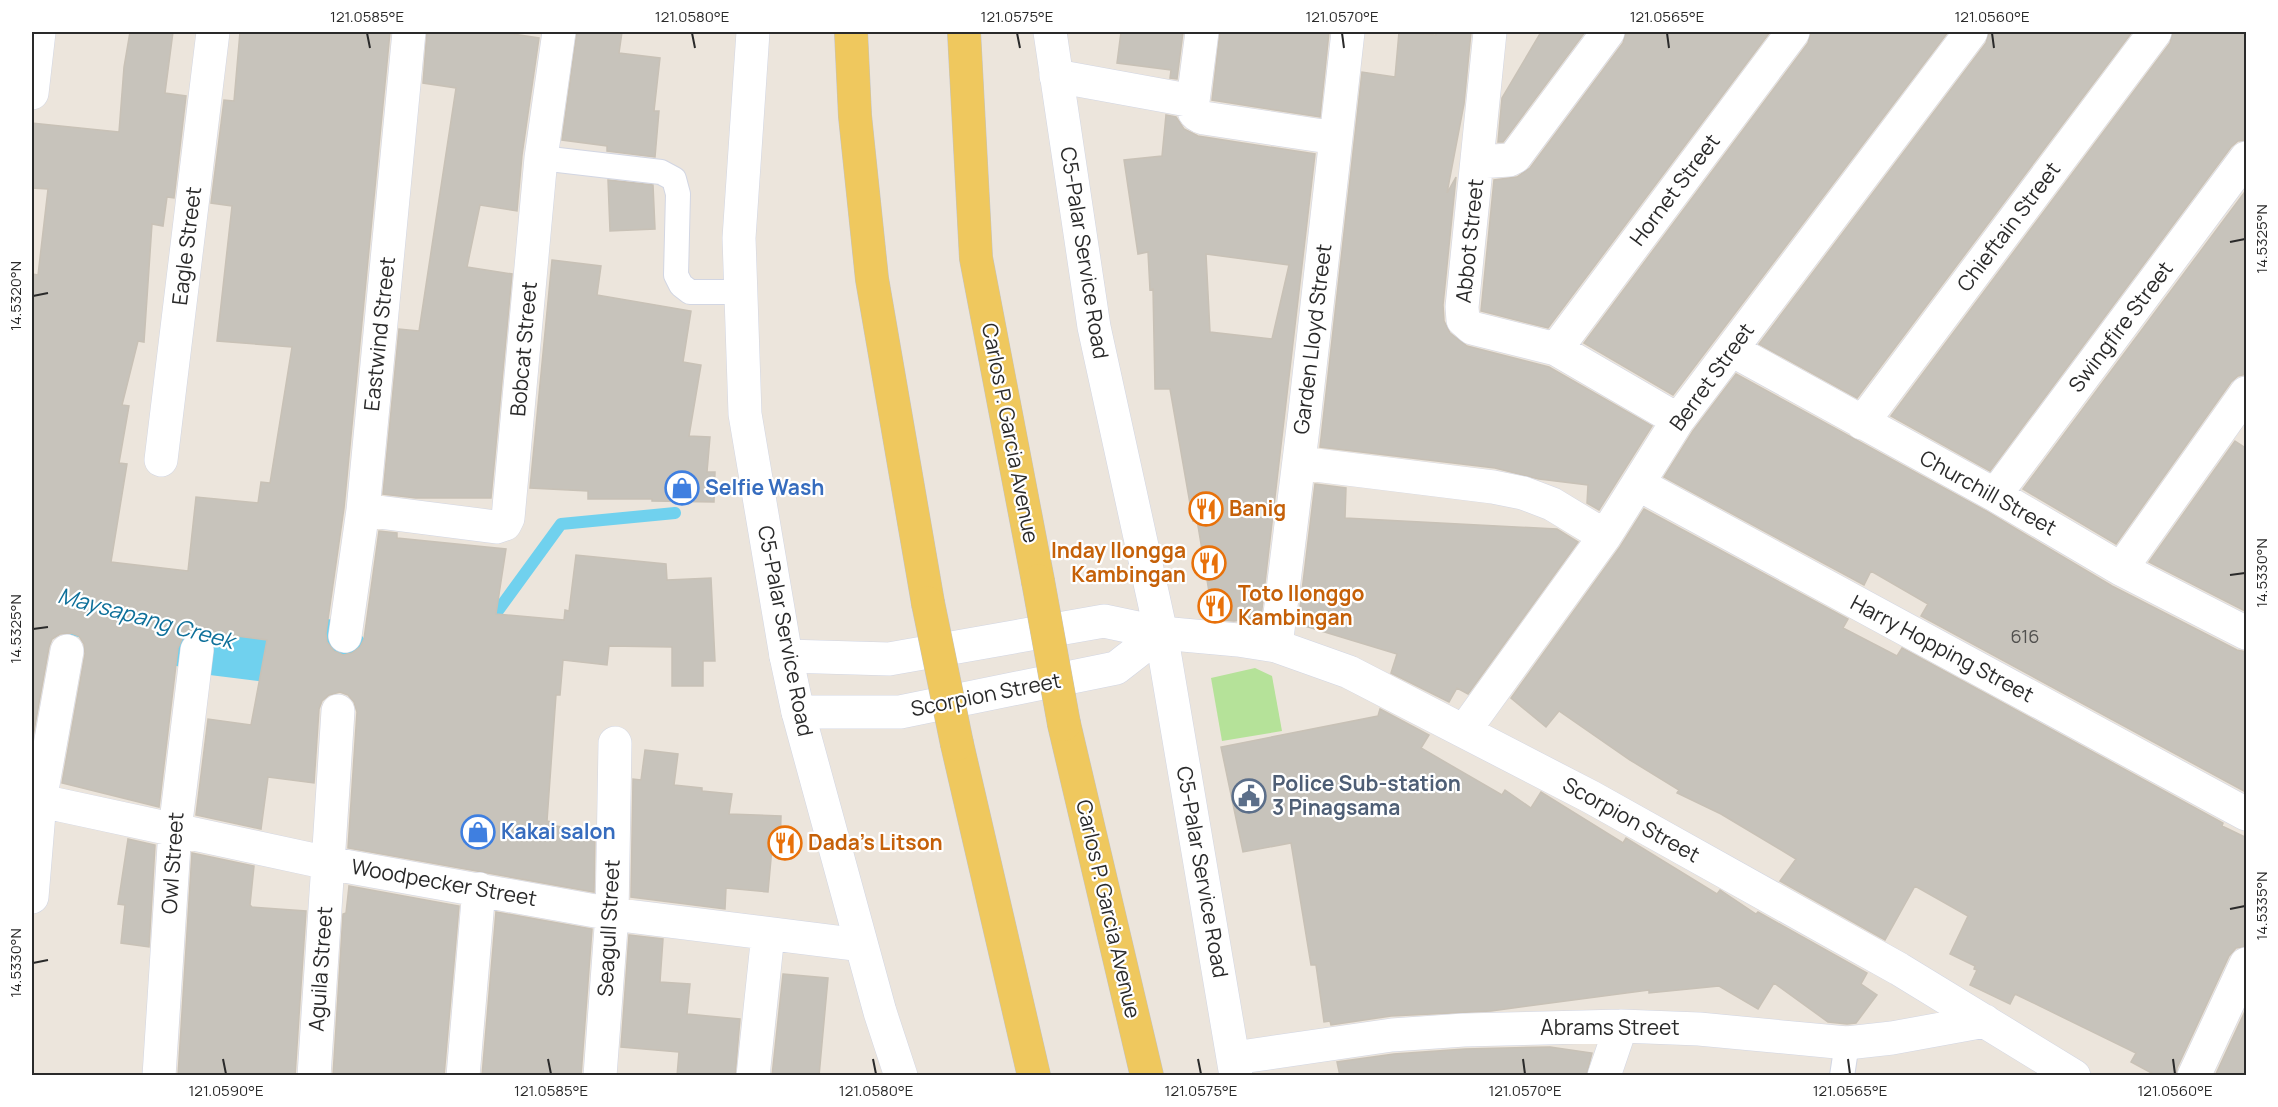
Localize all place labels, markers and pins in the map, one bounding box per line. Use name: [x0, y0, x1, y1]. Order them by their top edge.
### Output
shop icon: Selfie Wash: [664, 470, 700, 506]
place label: Selfie Wash: [705, 473, 824, 501]
restaurant icon: Banig: [1188, 491, 1224, 527]
place label: Banig: [1229, 494, 1286, 522]
place label: Inday Ilongga Kambingan: [1051, 536, 1186, 588]
restaurant icon: Inday Ilongga Kambingan: [1191, 545, 1227, 581]
place label: Toto Ilonggo Kambingan: [1238, 579, 1364, 631]
restaurant icon: Toto Ilonggo Kambingan: [1197, 588, 1233, 624]
place label: Police Sub-station 3 Pinagsama: [1272, 769, 1461, 821]
public building icon: Police Sub-station 3 Pinagsama: [1231, 778, 1267, 814]
shop icon: Kakai salon: [460, 814, 496, 850]
place label: Kakai salon: [501, 817, 616, 845]
restaurant icon: Dada's Litson: [767, 825, 803, 861]
place label: Dada's Litson: [808, 828, 943, 856]

